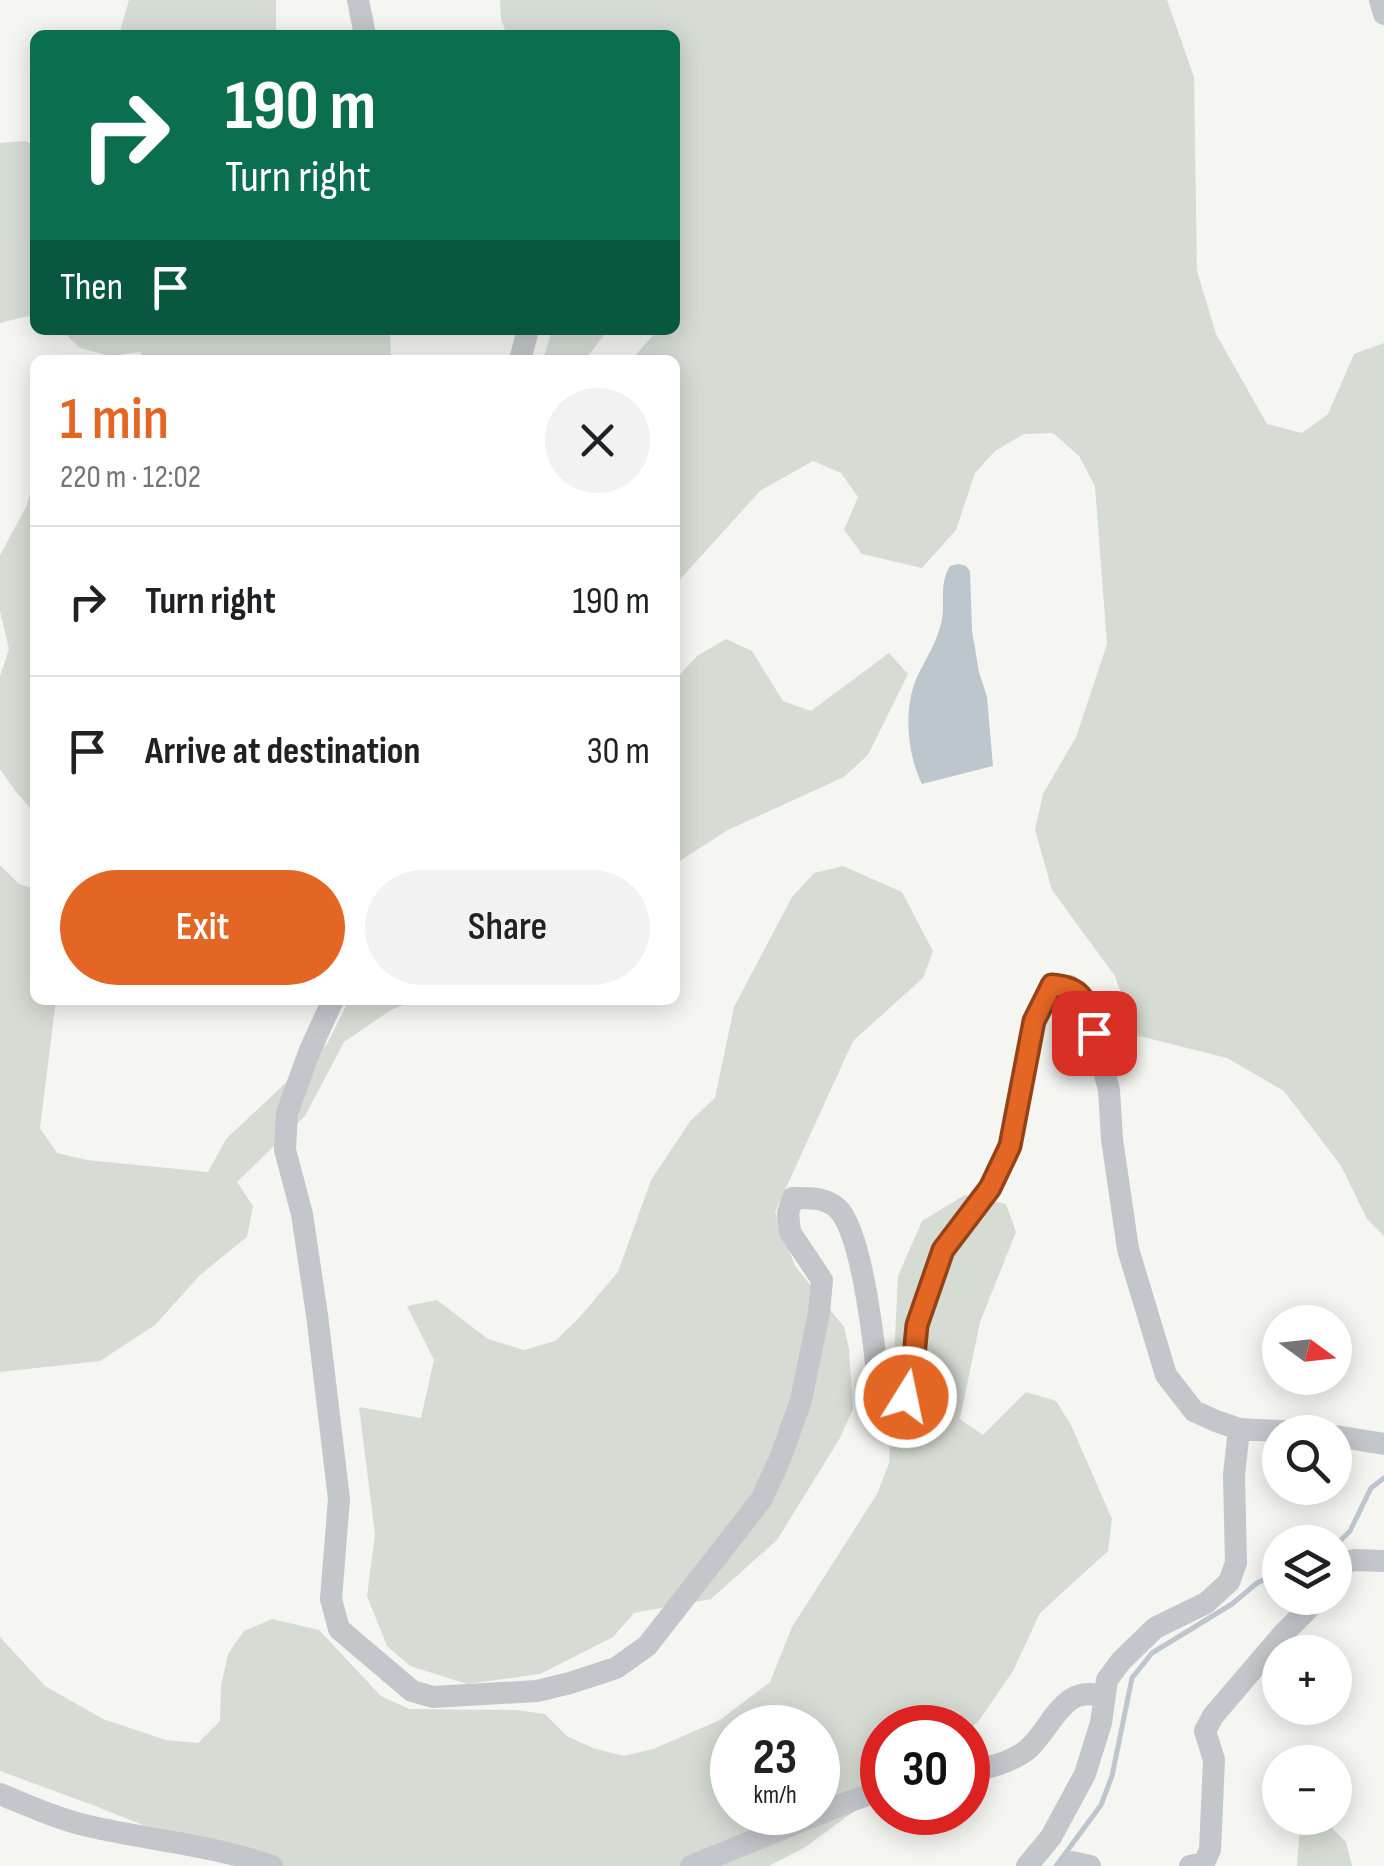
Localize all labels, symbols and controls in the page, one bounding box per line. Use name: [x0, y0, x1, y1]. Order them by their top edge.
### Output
text: 190 m: [225, 65, 376, 149]
icon: right: [60, 70, 190, 200]
text: Turn right: [225, 150, 371, 205]
icon: arrive: [143, 260, 198, 315]
text: Then: [60, 265, 123, 310]
text: 1 min: [60, 384, 169, 456]
button: close: [545, 388, 650, 493]
text: 220 m · 12:02: [60, 458, 201, 497]
icon: right: [60, 574, 115, 629]
text: Turn right: [145, 579, 276, 624]
text: 190 m: [572, 579, 650, 624]
icon: arrive: [60, 724, 115, 779]
text: Arrive at destination: [145, 729, 420, 774]
text: 30 m: [587, 729, 650, 774]
button: Exit: [60, 870, 345, 985]
button: Share: [365, 870, 650, 985]
pin: [1052, 991, 1137, 1076]
icon: arrive: [1067, 1006, 1122, 1061]
north arrow: [1262, 1305, 1352, 1395]
map controls: [1262, 1305, 1352, 1835]
position arrow: [854, 1345, 958, 1449]
button: search: [1262, 1415, 1352, 1505]
button: layers: [1262, 1525, 1352, 1615]
button: +: [1262, 1635, 1352, 1725]
speed limit sign: 30: [860, 1705, 990, 1835]
text: 23: [753, 1728, 797, 1788]
button: −: [1262, 1745, 1352, 1835]
text: km/h: [753, 1780, 797, 1811]

